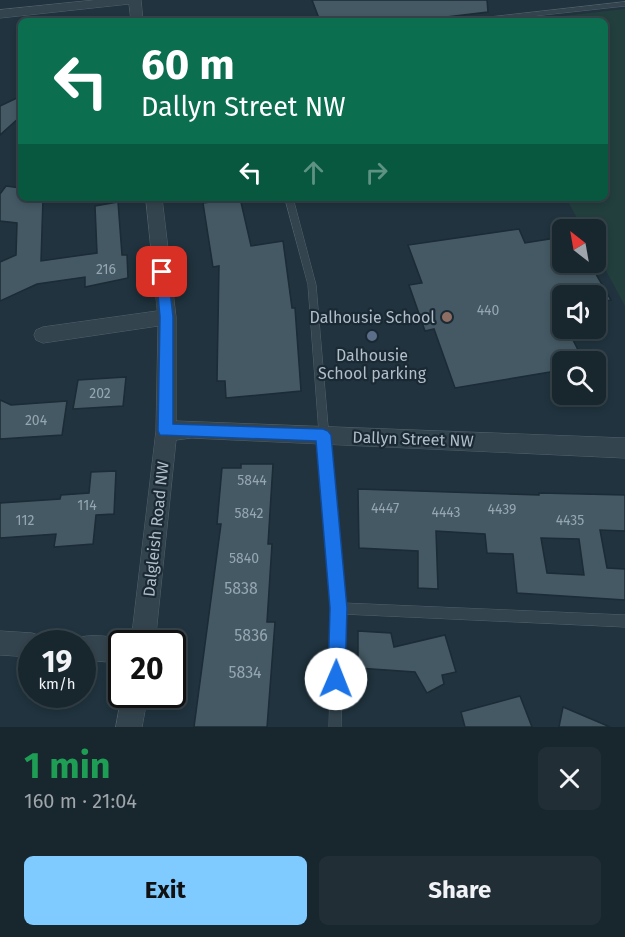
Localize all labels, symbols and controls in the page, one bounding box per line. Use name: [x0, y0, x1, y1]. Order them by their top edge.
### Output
text: 60 m: [141, 40, 235, 90]
icon: left: [42, 42, 120, 120]
text: Dallyn Street NW: [141, 91, 346, 123]
icon: left: [234, 156, 267, 189]
icon: ahead: [297, 156, 330, 189]
icon: right: [360, 156, 393, 189]
north arrow: [552, 219, 606, 273]
map controls: [552, 219, 606, 405]
pin: [136, 246, 187, 297]
icon: arrive: [145, 255, 178, 288]
house number: 216: [96, 261, 116, 278]
button: sound: [552, 285, 606, 339]
house number: 440: [477, 302, 500, 319]
place label: Dalhousie School: [310, 308, 435, 327]
marker: Dalhousie School: [440, 310, 454, 324]
marker: Dalhousie School parking: [365, 329, 379, 343]
place label: Dalhousie School parking: [318, 346, 427, 383]
button: search: [552, 351, 606, 405]
house number: 202: [89, 385, 111, 402]
house number: 204: [25, 412, 48, 429]
street label: Dallyn Street NW: [352, 427, 474, 451]
street label: Dalgleish Road NW: [139, 460, 173, 598]
house number: 5844: [237, 472, 267, 489]
house number: 114: [77, 497, 97, 514]
house number: 4447: [371, 500, 399, 517]
house number: 4439: [488, 501, 516, 518]
house number: 4443: [431, 504, 461, 521]
house number: 5842: [235, 505, 263, 522]
house number: 112: [16, 512, 34, 529]
house number: 4435: [556, 512, 584, 529]
house number: 5840: [229, 550, 259, 567]
house number: 5838: [224, 579, 258, 598]
house number: 5836: [234, 626, 268, 645]
speed limit sign: 20: [108, 630, 186, 708]
text: 19: [42, 644, 72, 680]
position arrow: [304, 647, 368, 711]
house number: 5834: [228, 663, 262, 682]
text: km/h: [38, 675, 76, 693]
text: 1 min: [24, 744, 111, 788]
button: close: [538, 747, 601, 810]
text: 160 m · 21:04: [24, 789, 137, 813]
button: Exit: [24, 856, 307, 925]
button: Share: [319, 856, 601, 925]

